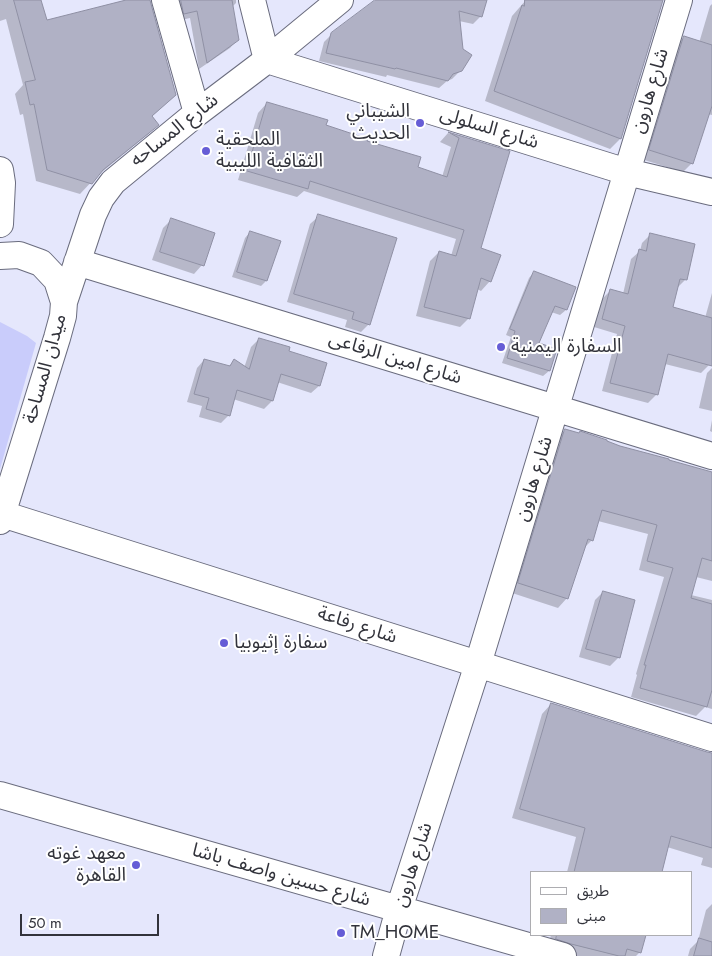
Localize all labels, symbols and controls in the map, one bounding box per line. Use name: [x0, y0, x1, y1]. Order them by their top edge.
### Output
street label: شارع هارون: [627, 46, 675, 136]
street label: شارع المساحه: [127, 90, 223, 172]
place label: الشيباني الحديث: [346, 101, 410, 145]
street label: شارع السلولى: [437, 103, 541, 155]
marker: الشيباني الحديث: [414, 117, 426, 129]
place label: الملحقية الثقافية الليبية: [216, 129, 323, 173]
marker: الملحقية الثقافية الليبية: [200, 145, 212, 157]
street label: ميدان المساحة: [19, 312, 73, 426]
street label: شارع امين الرفاعى: [326, 328, 464, 390]
place label: السفارة اليمنية: [511, 336, 622, 358]
marker: السفارة اليمنية: [495, 341, 507, 353]
street label: شارع هارون: [511, 434, 559, 524]
street label: شارع رفاعة: [315, 602, 399, 650]
place label: سفارة إثيوبيا: [234, 632, 327, 654]
marker: سفارة إثيوبيا: [218, 637, 230, 649]
street label: شارع هارون: [390, 820, 438, 910]
street label: شارع حسين واصف باشا: [189, 840, 373, 912]
place label: معهد غوته القاهرة: [47, 843, 126, 887]
marker: معهد غوته القاهرة: [130, 859, 142, 871]
legend: [530, 871, 692, 936]
text: طريق: [577, 880, 609, 902]
scale bar: [22, 904, 161, 936]
text: مبنى: [577, 905, 606, 927]
text: 50 m: [28, 912, 62, 934]
place label: TM_HOME: [351, 922, 439, 944]
marker: TM_HOME: [335, 927, 347, 939]

